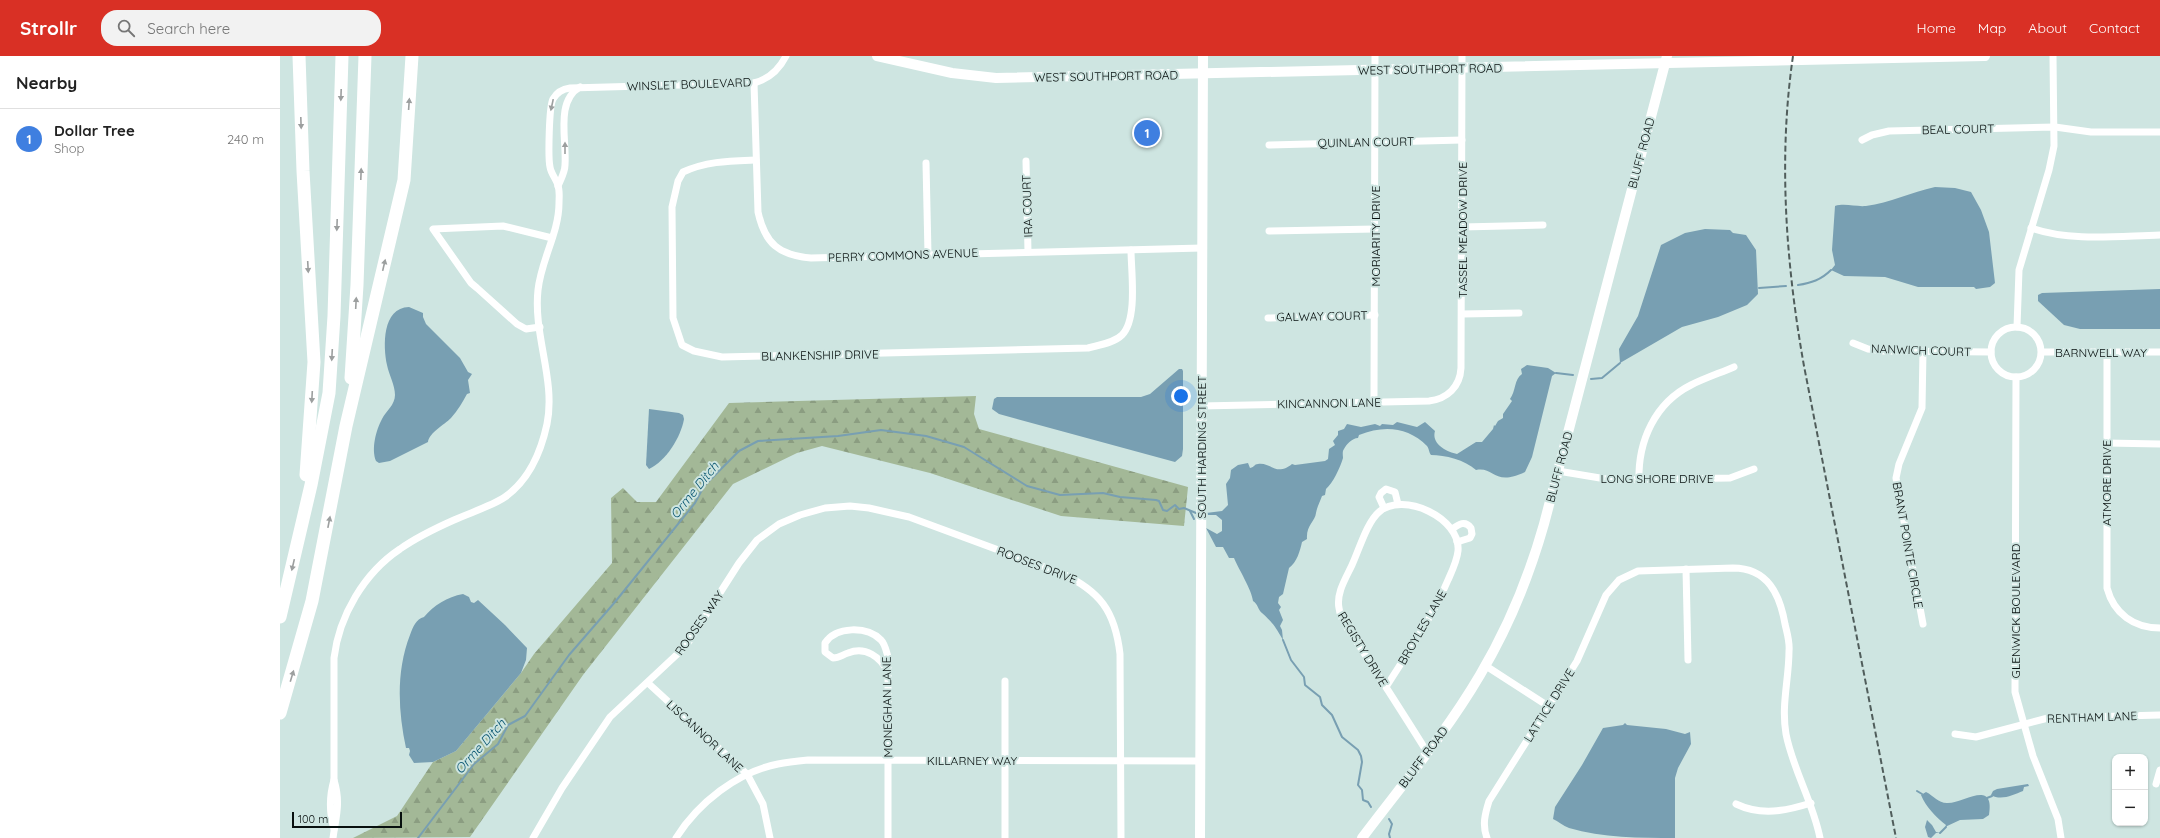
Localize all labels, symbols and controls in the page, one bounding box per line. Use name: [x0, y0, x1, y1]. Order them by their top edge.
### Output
search box: [101, 10, 381, 46]
text: Strollr: [20, 16, 77, 40]
icon: search: [115, 17, 137, 39]
text: Search here: [147, 19, 230, 38]
text: Home: [1917, 19, 1956, 37]
text: Map: [1978, 19, 2006, 37]
text: About: [2028, 19, 2067, 37]
text: Contact: [2089, 19, 2140, 37]
street label: WEST SOUTHPORT ROAD: [1358, 60, 1503, 78]
street label: WEST SOUTHPORT ROAD: [1034, 67, 1179, 85]
text: Nearby: [16, 72, 77, 93]
street label: WINSLET BOULEVARD: [626, 74, 752, 94]
one-way arrow: [338, 89, 344, 102]
one-way arrow: [406, 98, 413, 110]
one-way arrow: [548, 99, 554, 112]
street label: BLUFF ROAD: [1624, 116, 1658, 190]
one-way arrow: [298, 117, 304, 130]
pin: 1: [1134, 118, 1160, 148]
text: Dollar Tree: [54, 121, 135, 140]
street label: BEAL COURT: [1921, 121, 1995, 137]
text: 1: [26, 131, 32, 147]
text: 240 m: [227, 131, 264, 147]
street label: QUINLAN COURT: [1318, 134, 1414, 150]
text: Shop: [54, 140, 84, 156]
one-way arrow: [562, 141, 568, 154]
street label: TASSEL MEADOW DRIVE: [1455, 162, 1470, 298]
one-way arrow: [357, 168, 364, 180]
street label: IRA COURT: [1018, 174, 1036, 238]
street label: MORIARITY DRIVE: [1368, 185, 1383, 286]
one-way arrow: [334, 219, 340, 232]
street label: PERRY COMMONS AVENUE: [828, 245, 978, 265]
one-way arrow: [382, 259, 388, 272]
one-way arrow: [305, 261, 312, 273]
one-way arrow: [353, 296, 359, 309]
street label: GALWAY COURT: [1276, 308, 1368, 324]
street label: NANWICH COURT: [1871, 341, 1971, 359]
street label: BARNWELL WAY: [2055, 345, 2147, 360]
street label: BLANKENSHIP DRIVE: [761, 346, 879, 364]
one-way arrow: [329, 349, 336, 361]
street label: SOUTH HARDING STREET: [1194, 376, 1209, 519]
your location: [1171, 386, 1191, 406]
one-way arrow: [309, 391, 316, 403]
street label: KINCANNON LANE: [1277, 395, 1381, 411]
street label: BLUFF ROAD: [1542, 430, 1576, 504]
street label: ATMORE DRIVE: [2099, 440, 2114, 526]
water label: Orme Ditch: [666, 458, 722, 522]
street label: LONG SHORE DRIVE: [1601, 471, 1714, 486]
street label: BRANT POINTE CIRCLE: [1889, 481, 1927, 610]
one-way arrow: [326, 516, 332, 528]
street label: ROOSES DRIVE: [995, 543, 1079, 587]
street label: GLENWICK BOULEVARD: [2008, 543, 2023, 678]
one-way arrow: [289, 559, 295, 571]
street label: BROYLES LANE: [1394, 587, 1450, 667]
street label: ROOSES WAY: [671, 588, 727, 658]
street label: REGISTY DRIVE: [1335, 609, 1391, 689]
street label: MONEGHAN LANE: [879, 656, 895, 758]
street label: LATTICE DRIVE: [1520, 665, 1578, 745]
one-way arrow: [289, 670, 295, 682]
street label: LISCANNOR LANE: [664, 697, 747, 776]
street label: RENTHAM LANE: [2047, 708, 2137, 726]
water label: Orme Ditch: [451, 715, 509, 777]
street label: BLUFF ROAD: [1395, 723, 1451, 791]
street label: KILLARNEY WAY: [927, 753, 1018, 768]
map controls: [2112, 754, 2148, 826]
button: +: [2112, 754, 2148, 790]
button: −: [2112, 790, 2148, 826]
scale bar: [292, 810, 402, 829]
text: 100 m: [298, 812, 328, 826]

